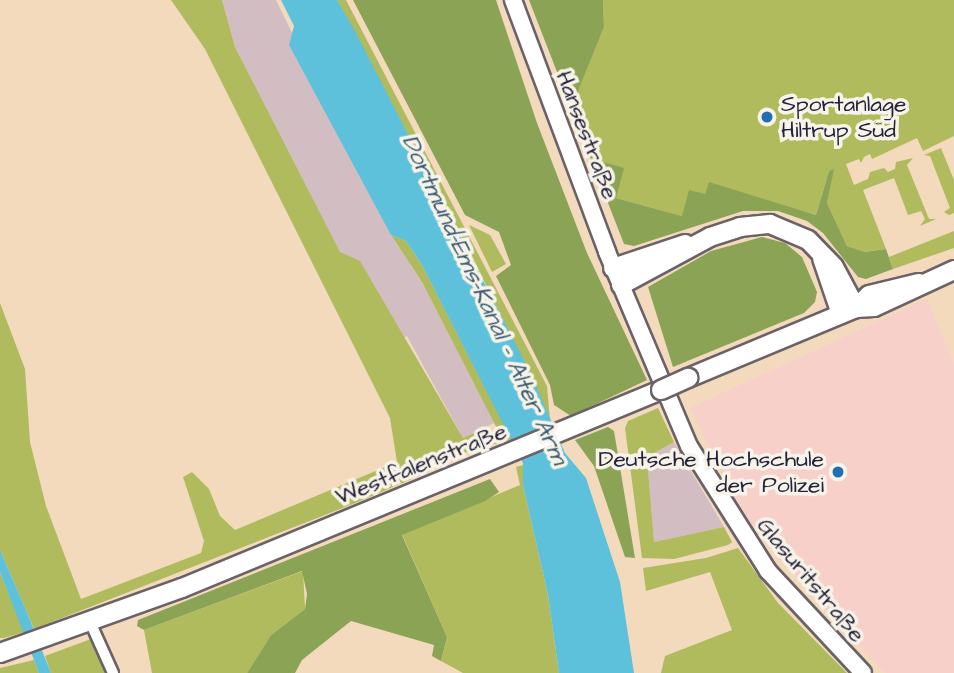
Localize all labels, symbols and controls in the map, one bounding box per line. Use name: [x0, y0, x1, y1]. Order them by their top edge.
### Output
street label: Hansestraße: [550, 67, 624, 203]
place label: Sportanlage Hiltrup Süd: [781, 90, 906, 144]
marker: Sportanlage Hiltrup Süd: [759, 109, 775, 125]
water label: Dortmund-Ems-Kanal – Alter Arm: [395, 131, 573, 469]
street label: Westfalenstraße: [332, 417, 510, 511]
place label: Deutsche Hochschule der Polizei: [598, 445, 824, 499]
marker: Deutsche Hochschule der Polizei: [830, 464, 846, 480]
street label: Glasuritstraße: [751, 512, 871, 648]

